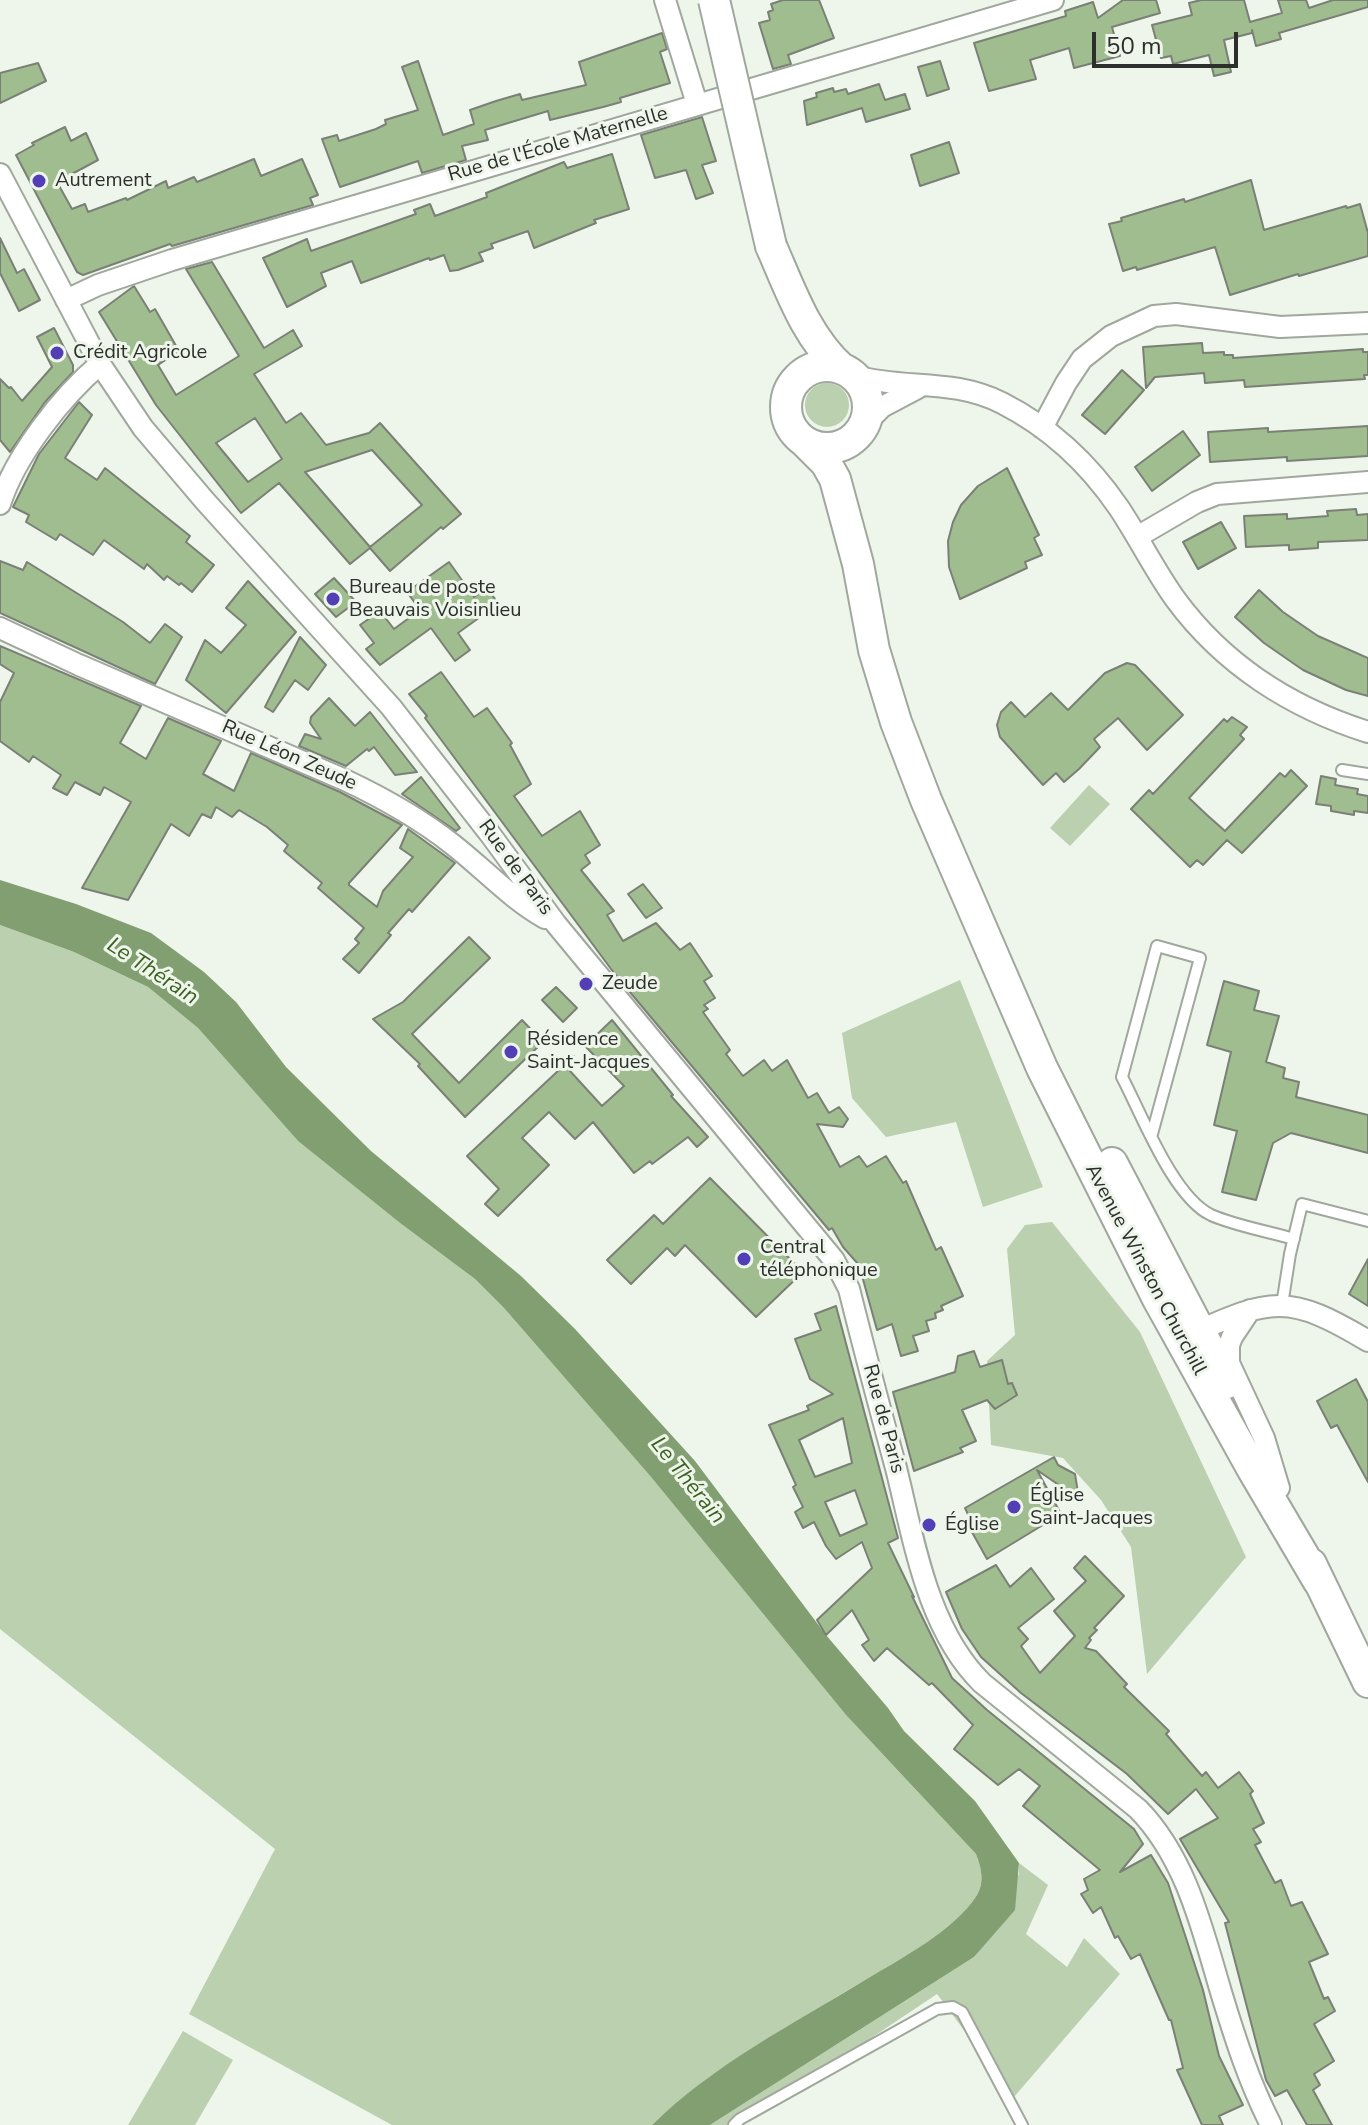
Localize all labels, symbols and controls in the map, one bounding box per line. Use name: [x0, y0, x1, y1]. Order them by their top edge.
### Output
scale bar: [1096, 16, 1242, 66]
text: 50 m: [1106, 30, 1162, 62]
street label: Rue de l'École Maternelle: [445, 102, 671, 188]
place label: Autrement: [55, 169, 152, 193]
marker: Autrement: [30, 172, 48, 190]
place label: Crédit Agricole: [73, 341, 207, 365]
marker: Crédit Agricole: [48, 344, 66, 362]
place label: Bureau de poste Beauvais Voisinlieu: [349, 576, 521, 623]
marker: Bureau de poste Beauvais Voisinlieu: [324, 590, 342, 608]
street label: Rue Léon Zeude: [218, 716, 360, 796]
street label: Rue de Paris: [472, 816, 558, 920]
water label: Le Thérain: [101, 933, 203, 1011]
place label: Zeude: [602, 972, 658, 996]
marker: Zeude: [577, 975, 595, 993]
place label: Résidence Saint-Jacques: [527, 1028, 650, 1075]
marker: Résidence Saint-Jacques: [502, 1043, 520, 1061]
street label: Avenue Winston Churchill: [1079, 1160, 1211, 1380]
place label: Central téléphonique: [760, 1236, 878, 1283]
marker: Central téléphonique: [735, 1250, 753, 1268]
street label: Rue de Paris: [857, 1362, 909, 1476]
water label: Le Thérain: [644, 1432, 730, 1530]
place label: Église Saint-Jacques: [1030, 1484, 1153, 1531]
marker: Église Saint-Jacques: [1005, 1498, 1023, 1516]
place label: Église: [945, 1513, 999, 1537]
marker: Église: [920, 1516, 938, 1534]

